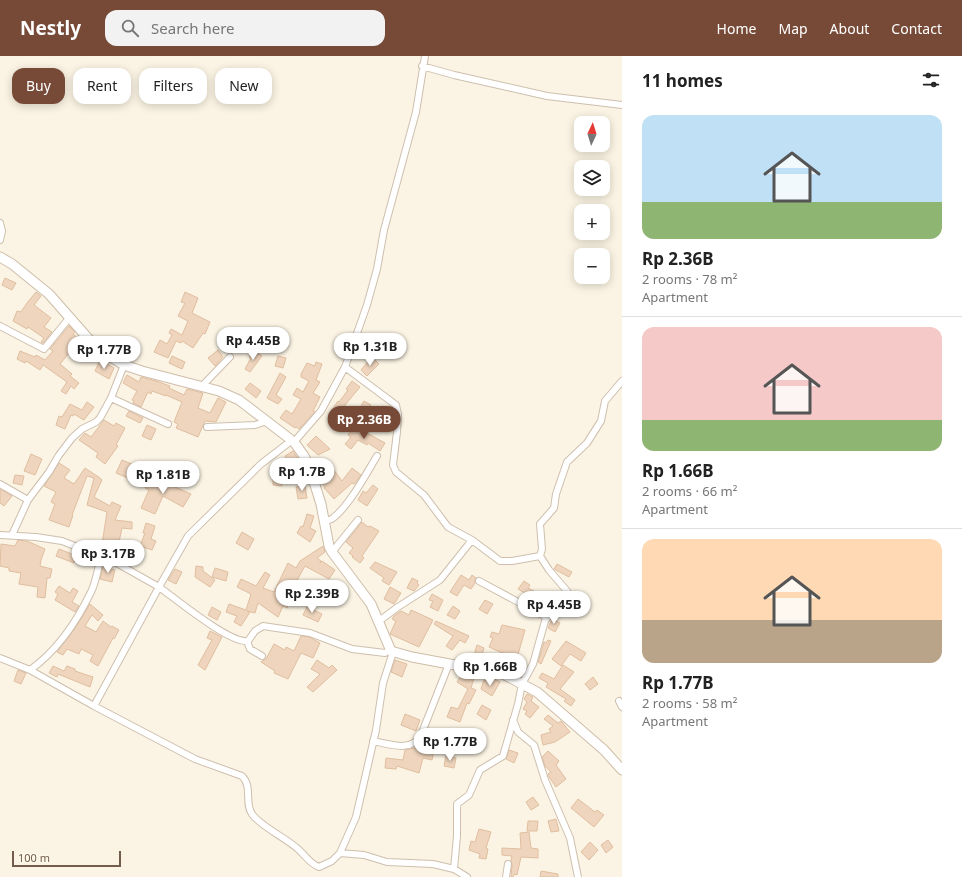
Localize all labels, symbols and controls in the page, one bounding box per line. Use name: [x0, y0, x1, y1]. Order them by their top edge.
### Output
search box: [105, 10, 385, 46]
text: Nestly: [20, 15, 81, 41]
icon: search: [119, 17, 141, 39]
text: Search here: [151, 18, 235, 38]
text: Home: [717, 19, 756, 38]
text: Map: [778, 19, 808, 38]
text: About: [830, 19, 869, 38]
text: Contact: [891, 19, 942, 38]
chip: Buy: [12, 68, 65, 104]
chip: Rent: [73, 68, 131, 104]
chip: Filters: [139, 68, 207, 104]
chip: New: [215, 68, 272, 104]
text: 11 homes: [642, 69, 723, 92]
icon: filters: [920, 69, 942, 91]
north arrow: [574, 116, 610, 152]
map controls: [574, 116, 610, 284]
icon: home: [756, 141, 828, 213]
button: layers: [574, 160, 610, 196]
button: +: [574, 204, 610, 240]
text: Rp 2.36B: [642, 247, 714, 270]
button: −: [574, 248, 610, 284]
text: 2 rooms · 78 m²: [642, 270, 737, 288]
text: Apartment: [642, 288, 708, 306]
pin: Rp 4.45B: [212, 327, 294, 361]
text: Rp 4.45B: [226, 331, 280, 349]
pin: Rp 1.31B: [329, 333, 411, 367]
pin: Rp 1.77B: [63, 336, 145, 370]
text: Rp 1.31B: [343, 337, 397, 355]
text: Rp 1.77B: [77, 340, 131, 358]
icon: home: [756, 353, 828, 425]
pin: Rp 2.36B: [323, 406, 405, 440]
text: Rp 2.36B: [337, 410, 391, 428]
pin: Rp 1.7B: [265, 458, 339, 492]
text: Rp 1.66B: [642, 459, 714, 482]
pin: Rp 1.81B: [122, 461, 204, 495]
text: Rp 1.7B: [278, 462, 326, 480]
text: Rp 1.81B: [136, 465, 190, 483]
text: 2 rooms · 66 m²: [642, 482, 737, 500]
text: Apartment: [642, 500, 708, 518]
pin: Rp 3.17B: [67, 540, 149, 574]
text: Rp 3.17B: [81, 544, 135, 562]
icon: home: [756, 565, 828, 637]
pin: Rp 2.39B: [271, 580, 353, 614]
text: Rp 2.39B: [285, 584, 339, 602]
pin: Rp 4.45B: [513, 591, 595, 625]
text: Rp 4.45B: [527, 595, 581, 613]
pin: Rp 1.66B: [449, 653, 531, 687]
text: Rp 1.66B: [463, 657, 517, 675]
text: Rp 1.77B: [642, 671, 714, 694]
text: 2 rooms · 58 m²: [642, 694, 737, 712]
text: Apartment: [642, 712, 708, 730]
pin: Rp 1.77B: [409, 728, 491, 762]
text: Rp 1.77B: [423, 732, 477, 750]
scale bar: [12, 849, 121, 868]
text: 100 m: [18, 850, 50, 865]

